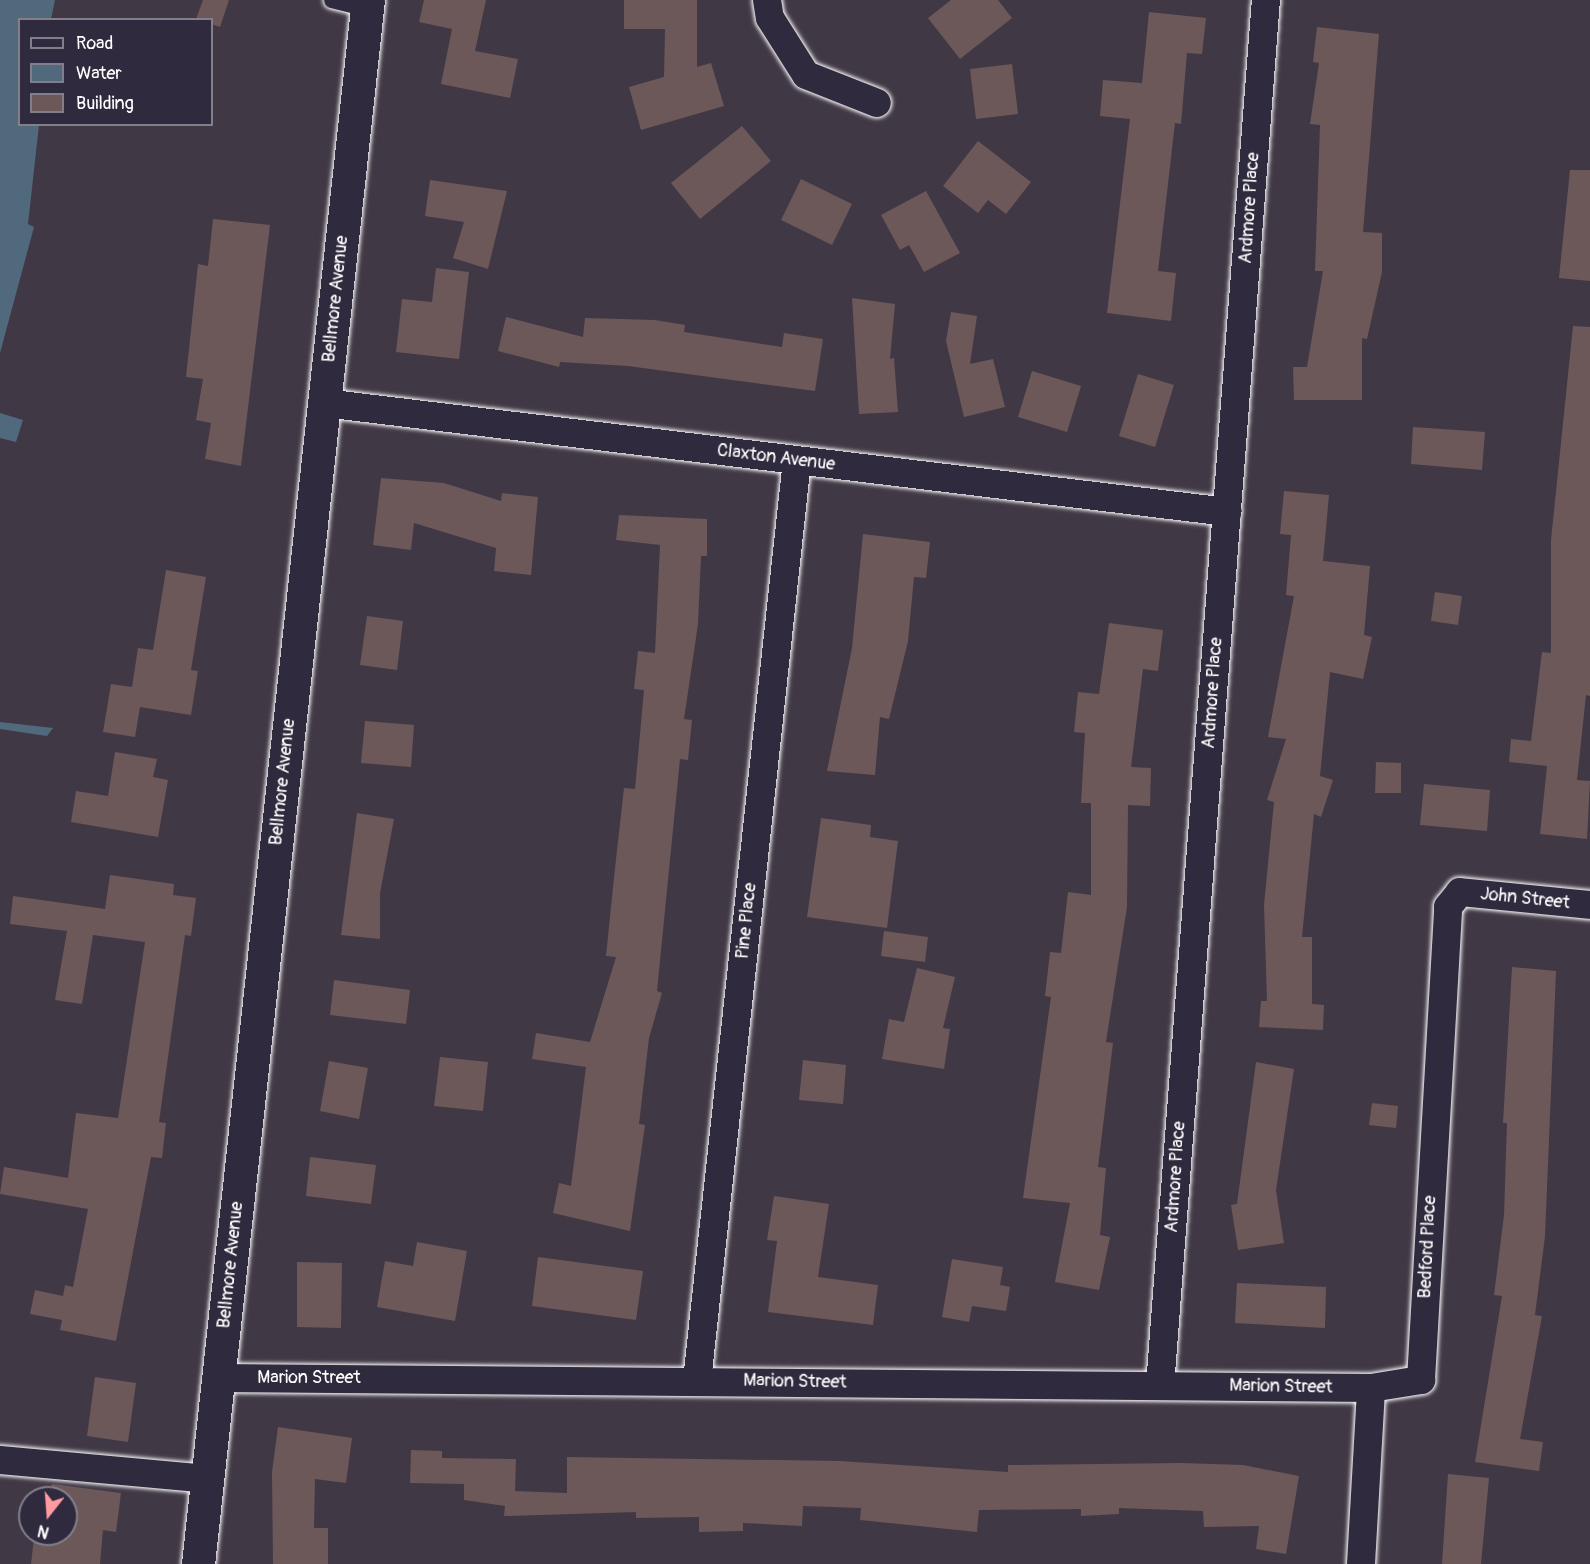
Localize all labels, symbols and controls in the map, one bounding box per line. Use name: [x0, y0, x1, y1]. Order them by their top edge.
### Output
legend: [18, 18, 213, 126]
text: Road: [76, 32, 113, 55]
text: Water: [76, 62, 122, 85]
text: Building: [76, 92, 134, 115]
street label: Ardmore Place: [1235, 152, 1265, 264]
street label: Bellmore Avenue: [319, 234, 353, 364]
street label: Claxton Avenue: [716, 440, 836, 476]
street label: Ardmore Place: [1198, 637, 1228, 749]
street label: Bellmore Avenue: [266, 717, 300, 847]
street label: Pine Place: [732, 882, 762, 960]
street label: John Street: [1479, 884, 1571, 914]
street label: Ardmore Place: [1161, 1121, 1191, 1233]
street label: Bedford Place: [1415, 1195, 1441, 1299]
street label: Bellmore Avenue: [214, 1200, 248, 1330]
street label: Marion Street: [257, 1367, 361, 1389]
street label: Marion Street: [743, 1370, 847, 1394]
street label: Marion Street: [1229, 1375, 1333, 1399]
north arrow: [18, 1486, 78, 1546]
text: N: [35, 1520, 51, 1542]

